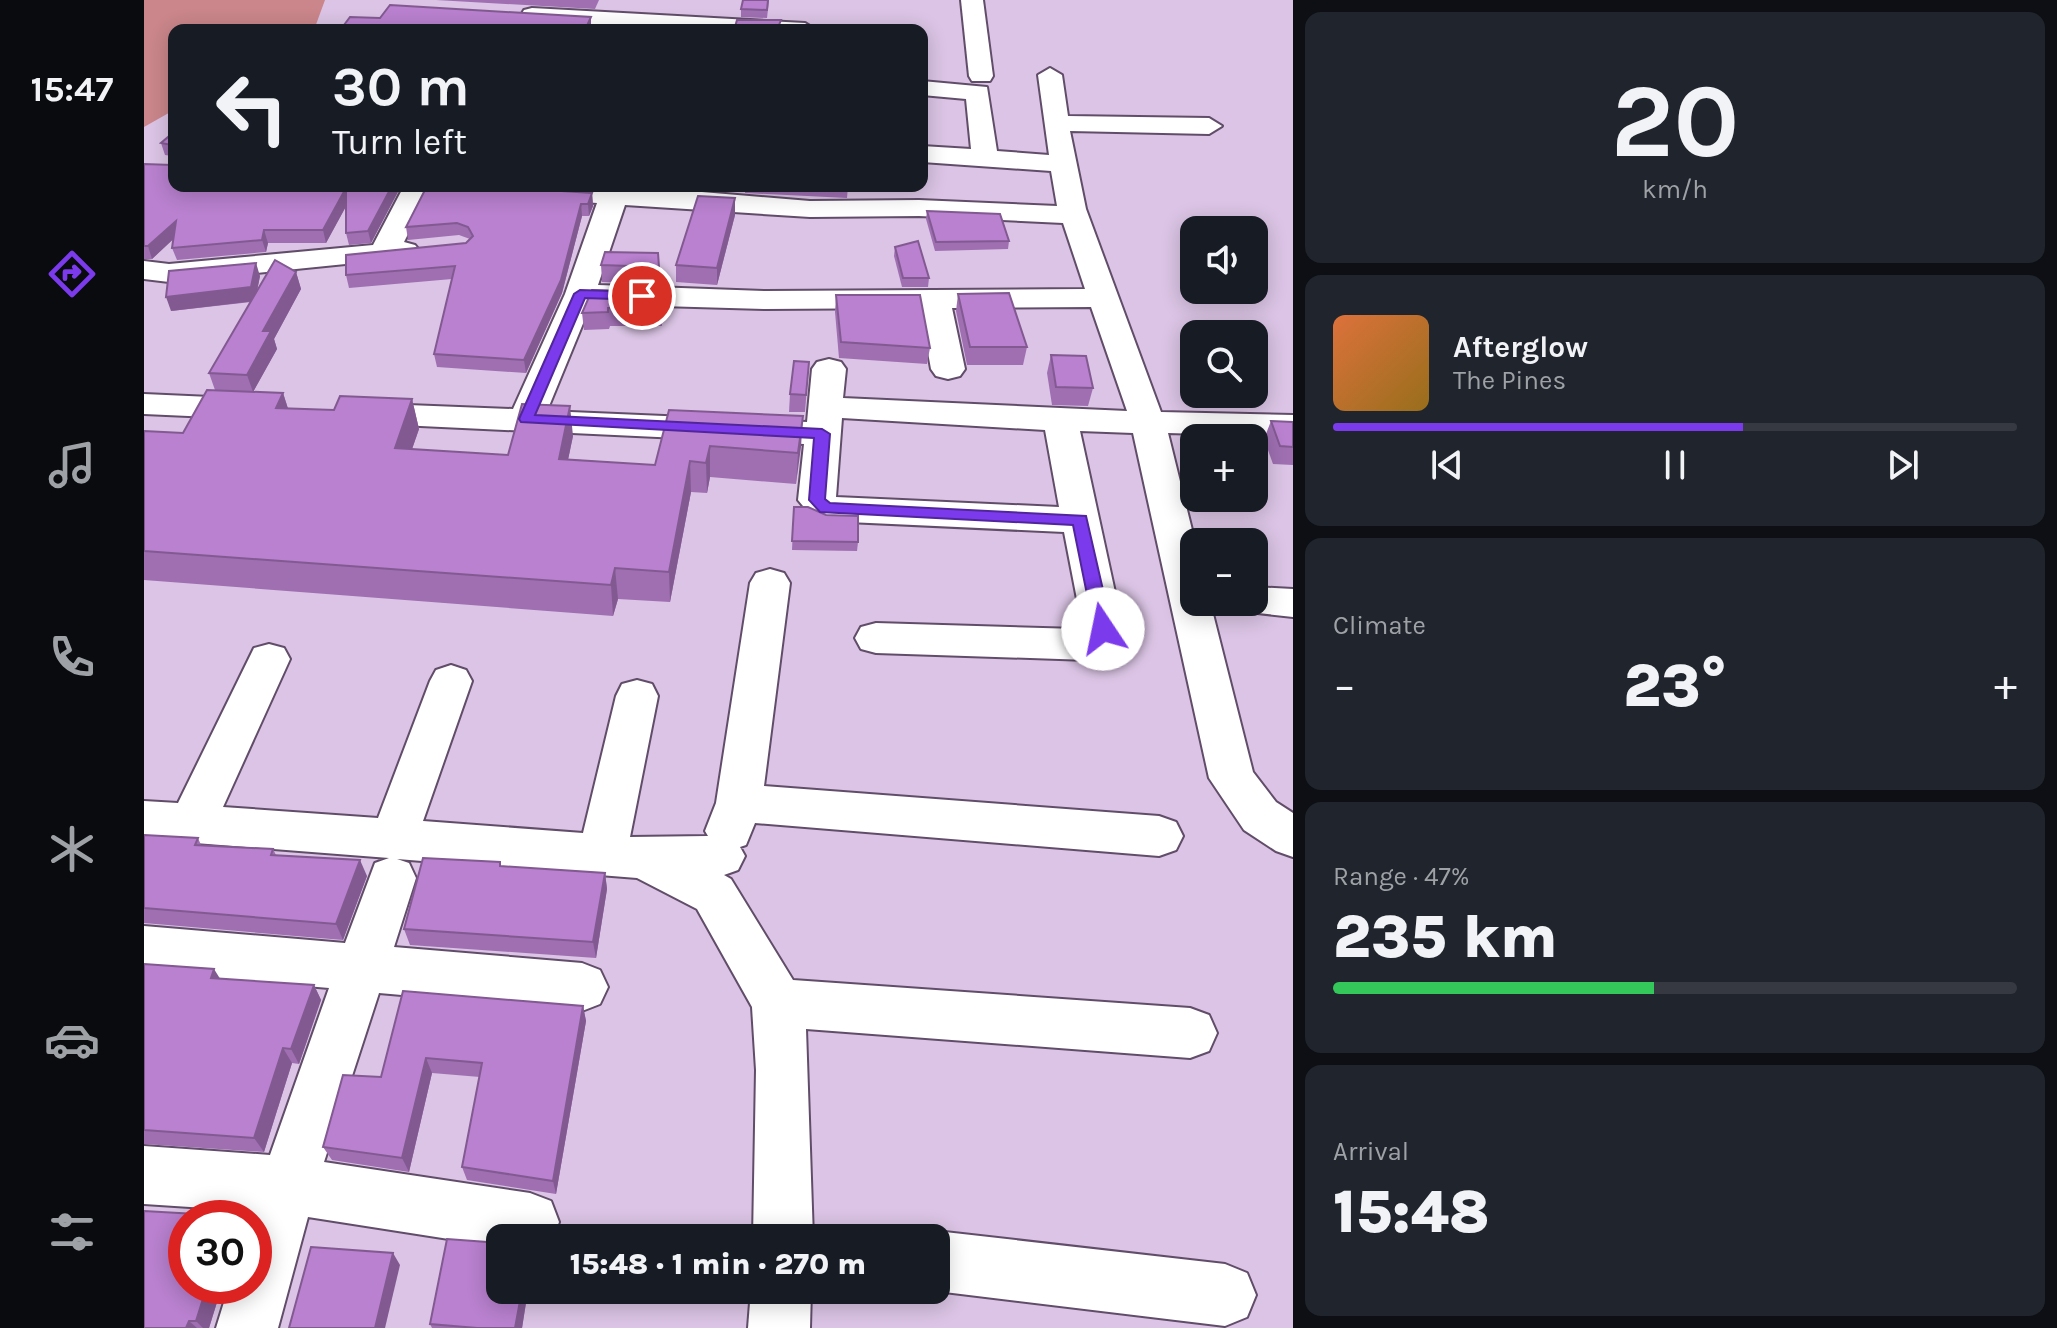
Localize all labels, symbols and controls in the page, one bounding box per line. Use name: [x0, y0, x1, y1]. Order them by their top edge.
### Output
text: 30 m: [332, 54, 470, 119]
icon: left: [200, 56, 304, 160]
text: 20: [1611, 61, 1739, 182]
text: 15:47: [31, 68, 113, 110]
text: Turn left: [332, 121, 467, 163]
text: km/h: [1642, 174, 1708, 205]
map controls: [1180, 216, 1268, 616]
button: sound: [1180, 216, 1268, 304]
icon: directions: [44, 246, 100, 302]
pin: [608, 262, 676, 330]
icon: arrive: [620, 274, 664, 318]
button: search: [1180, 320, 1268, 408]
text: Afterglow: [1453, 329, 1588, 365]
text: The Pines: [1453, 365, 1566, 396]
button: +: [1180, 424, 1268, 512]
icon: music: [44, 437, 100, 493]
icon: previous: [1425, 443, 1469, 487]
icon: pause: [1653, 443, 1697, 487]
icon: next: [1881, 443, 1925, 487]
button: −: [1180, 528, 1268, 616]
position arrow: [1061, 587, 1145, 671]
text: Climate: [1333, 610, 1426, 641]
icon: phone: [44, 629, 100, 685]
text: 23°: [1623, 651, 1727, 721]
text: −: [1333, 660, 1356, 711]
text: +: [1994, 660, 2017, 711]
icon: climate: [44, 821, 100, 877]
text: Range · 47%: [1333, 861, 1470, 892]
text: 235 km: [1333, 902, 1557, 972]
icon: car: [44, 1012, 100, 1068]
text: Arrival: [1333, 1136, 1409, 1167]
text: 15:48: [1333, 1177, 1490, 1247]
speed limit sign: 30: [168, 1200, 272, 1304]
icon: filters: [44, 1204, 100, 1260]
text: 15:48 · 1 min · 270 m: [570, 1246, 866, 1282]

